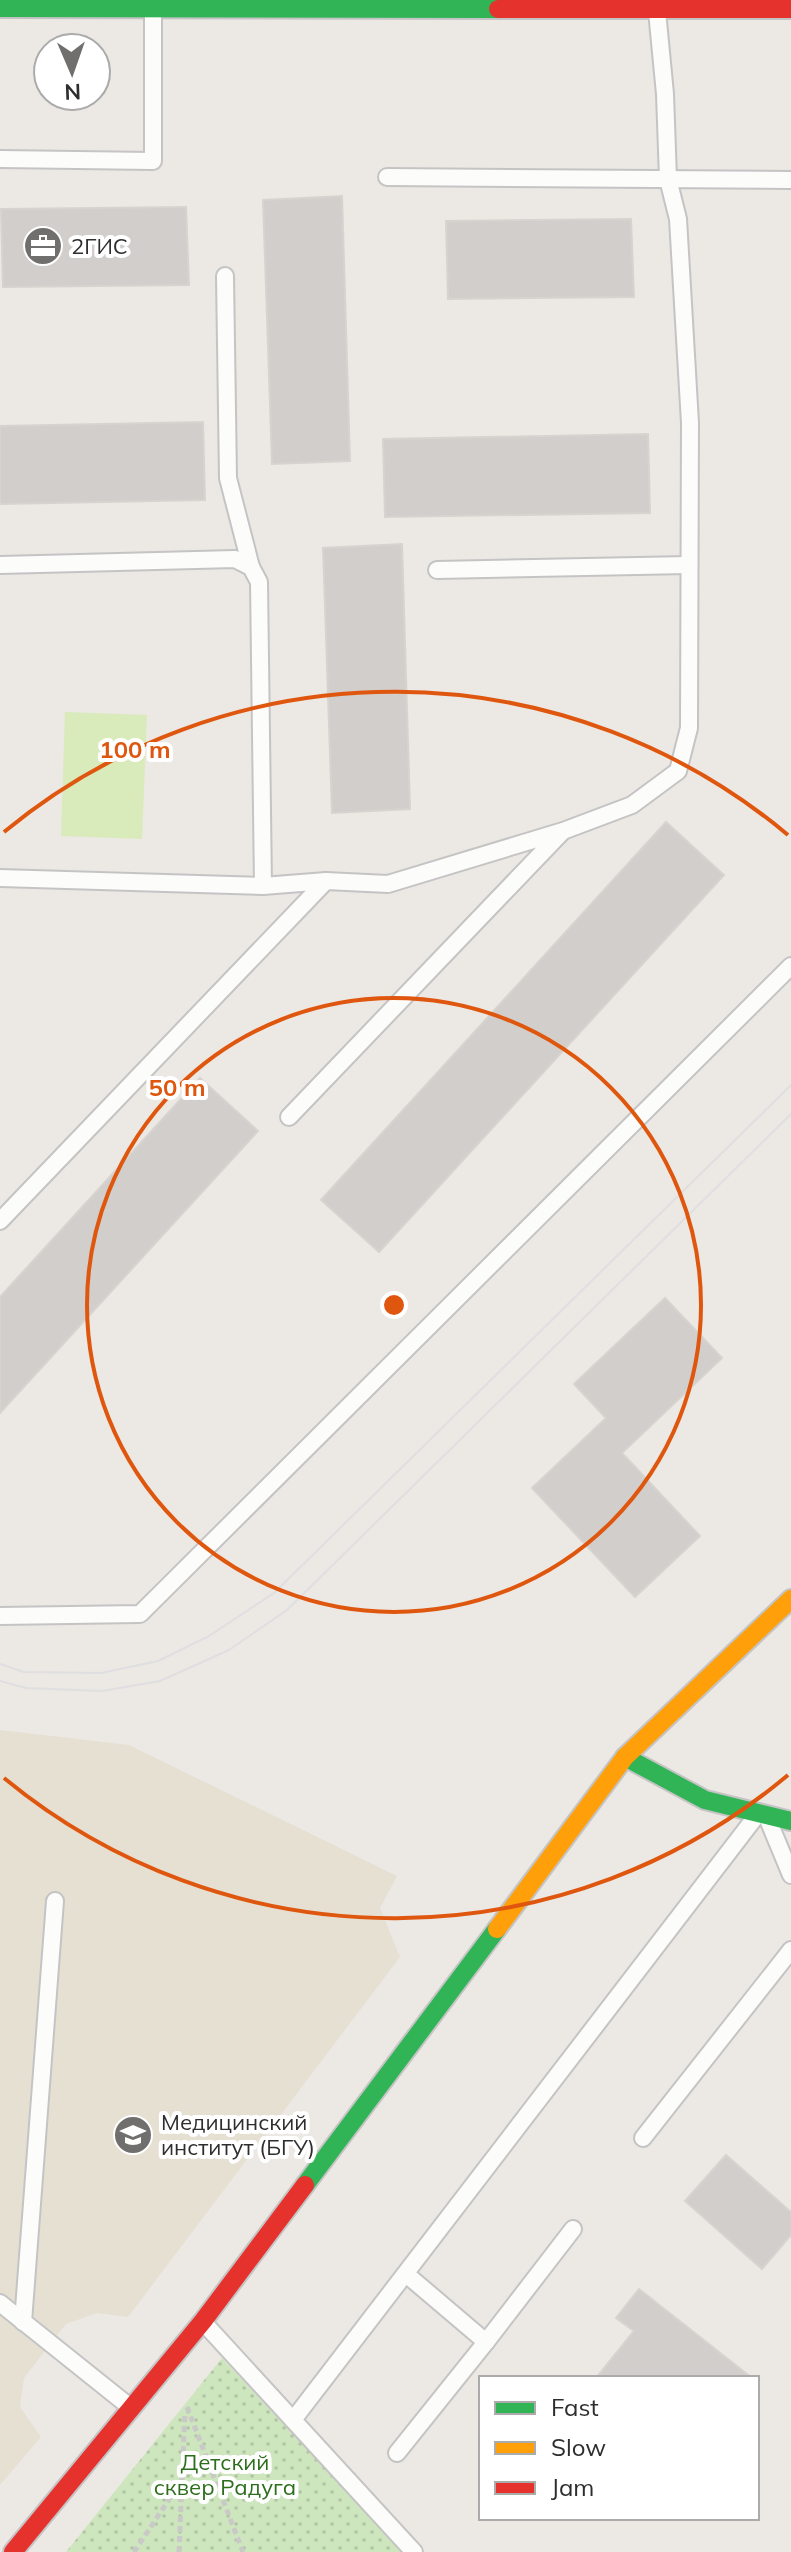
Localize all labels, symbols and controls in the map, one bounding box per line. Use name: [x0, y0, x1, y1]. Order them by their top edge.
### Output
north arrow: [32, 32, 112, 112]
text: N: [64, 78, 81, 106]
office icon: 2ГИС: [22, 225, 64, 267]
place label: 2ГИС: [71, 232, 128, 260]
text: 100 m: [99, 734, 171, 764]
text: 50 m: [149, 1072, 205, 1102]
centre of rings: [380, 1291, 408, 1319]
place label: Медицинский институт (БГУ): [161, 2108, 315, 2161]
school or university icon: Медицинский институт (БГУ): [112, 2114, 154, 2156]
legend: [479, 2376, 759, 2520]
text: Fast: [551, 2392, 599, 2422]
text: Slow: [551, 2432, 606, 2462]
park label: Детский сквер Радуга: [154, 2448, 296, 2501]
text: Jam: [551, 2472, 594, 2502]

